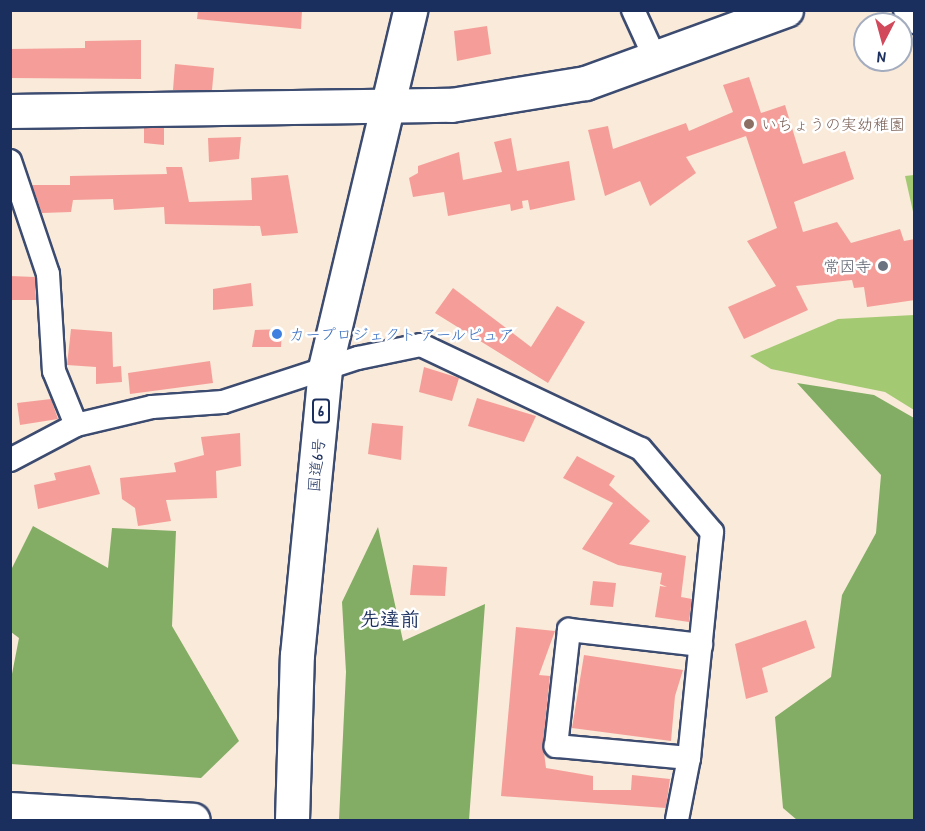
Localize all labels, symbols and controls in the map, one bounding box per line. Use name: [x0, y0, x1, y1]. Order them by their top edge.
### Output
north arrow: [853, 12, 913, 72]
text: N: [876, 47, 887, 69]
place label: いちょうの実幼稚園: [761, 114, 905, 134]
marker: いちょうの実幼稚園: [742, 117, 756, 131]
place label: 常因寺: [823, 256, 871, 276]
marker: 常因寺: [876, 259, 890, 273]
place label: カープロジェクト アールピュア: [289, 324, 516, 344]
marker: カープロジェクト アールピュア: [270, 327, 284, 341]
road number: 6: [312, 399, 330, 423]
street label: 国道6号: [304, 437, 328, 493]
district label: 先達前: [360, 606, 420, 630]

